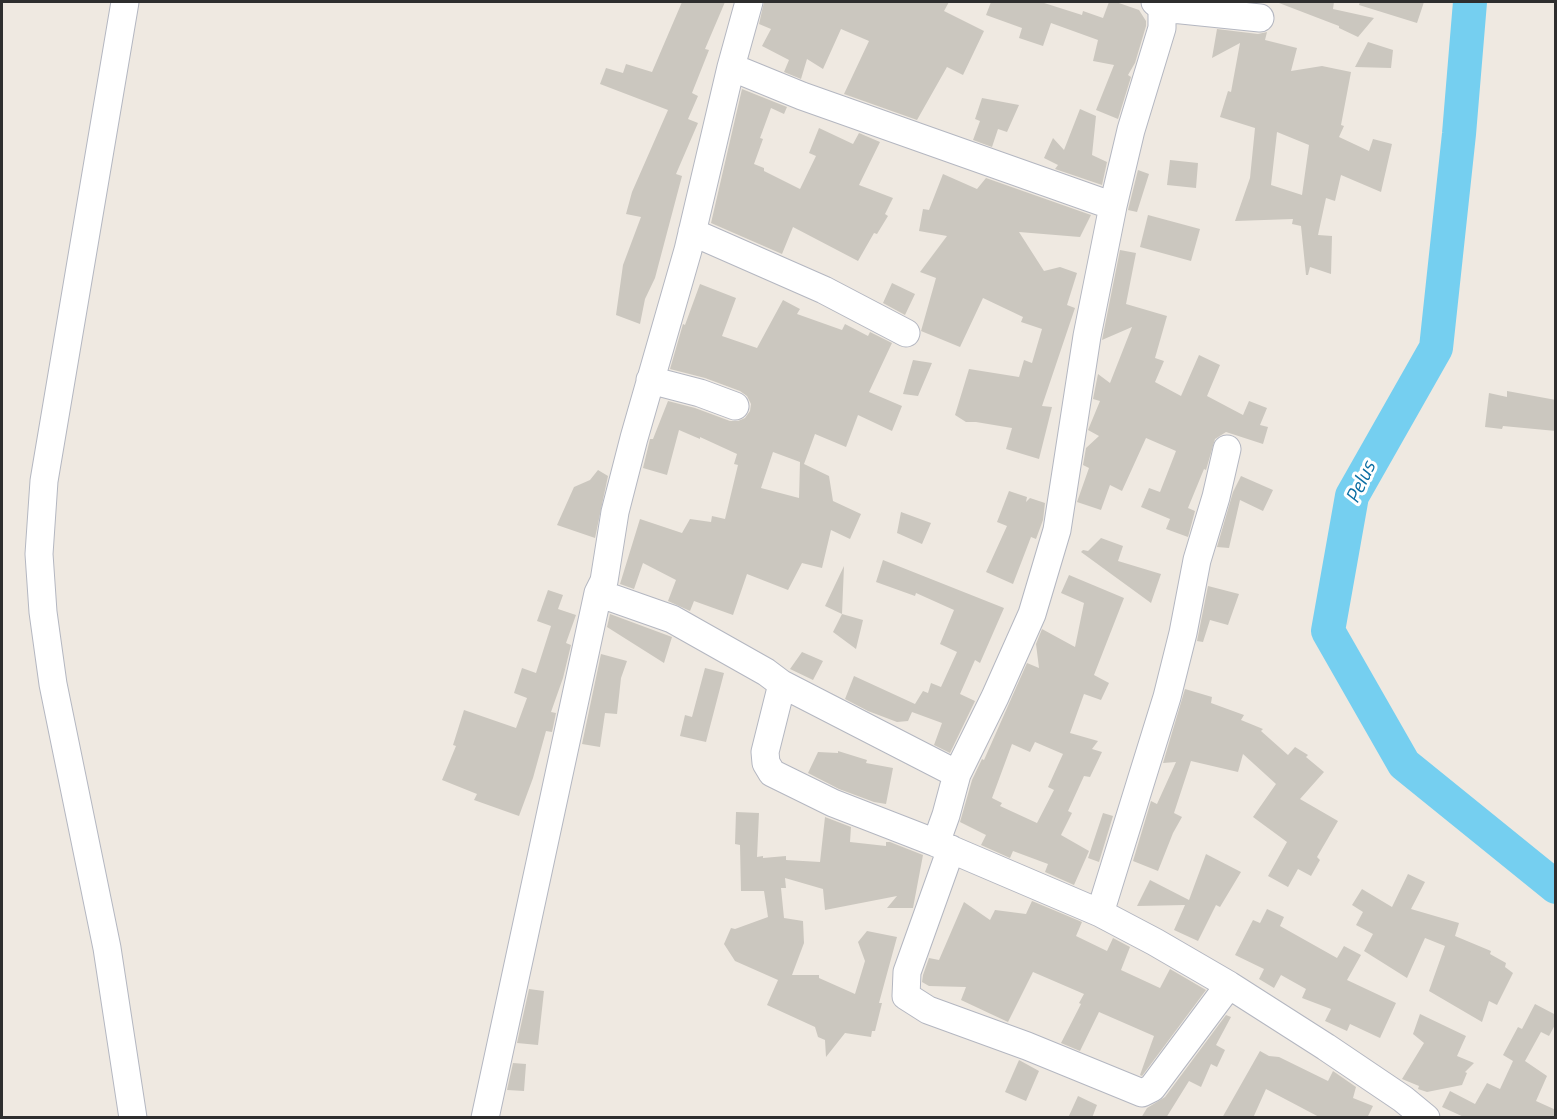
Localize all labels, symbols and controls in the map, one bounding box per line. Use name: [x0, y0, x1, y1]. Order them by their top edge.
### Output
water label: Pelus: [1342, 458, 1382, 508]

